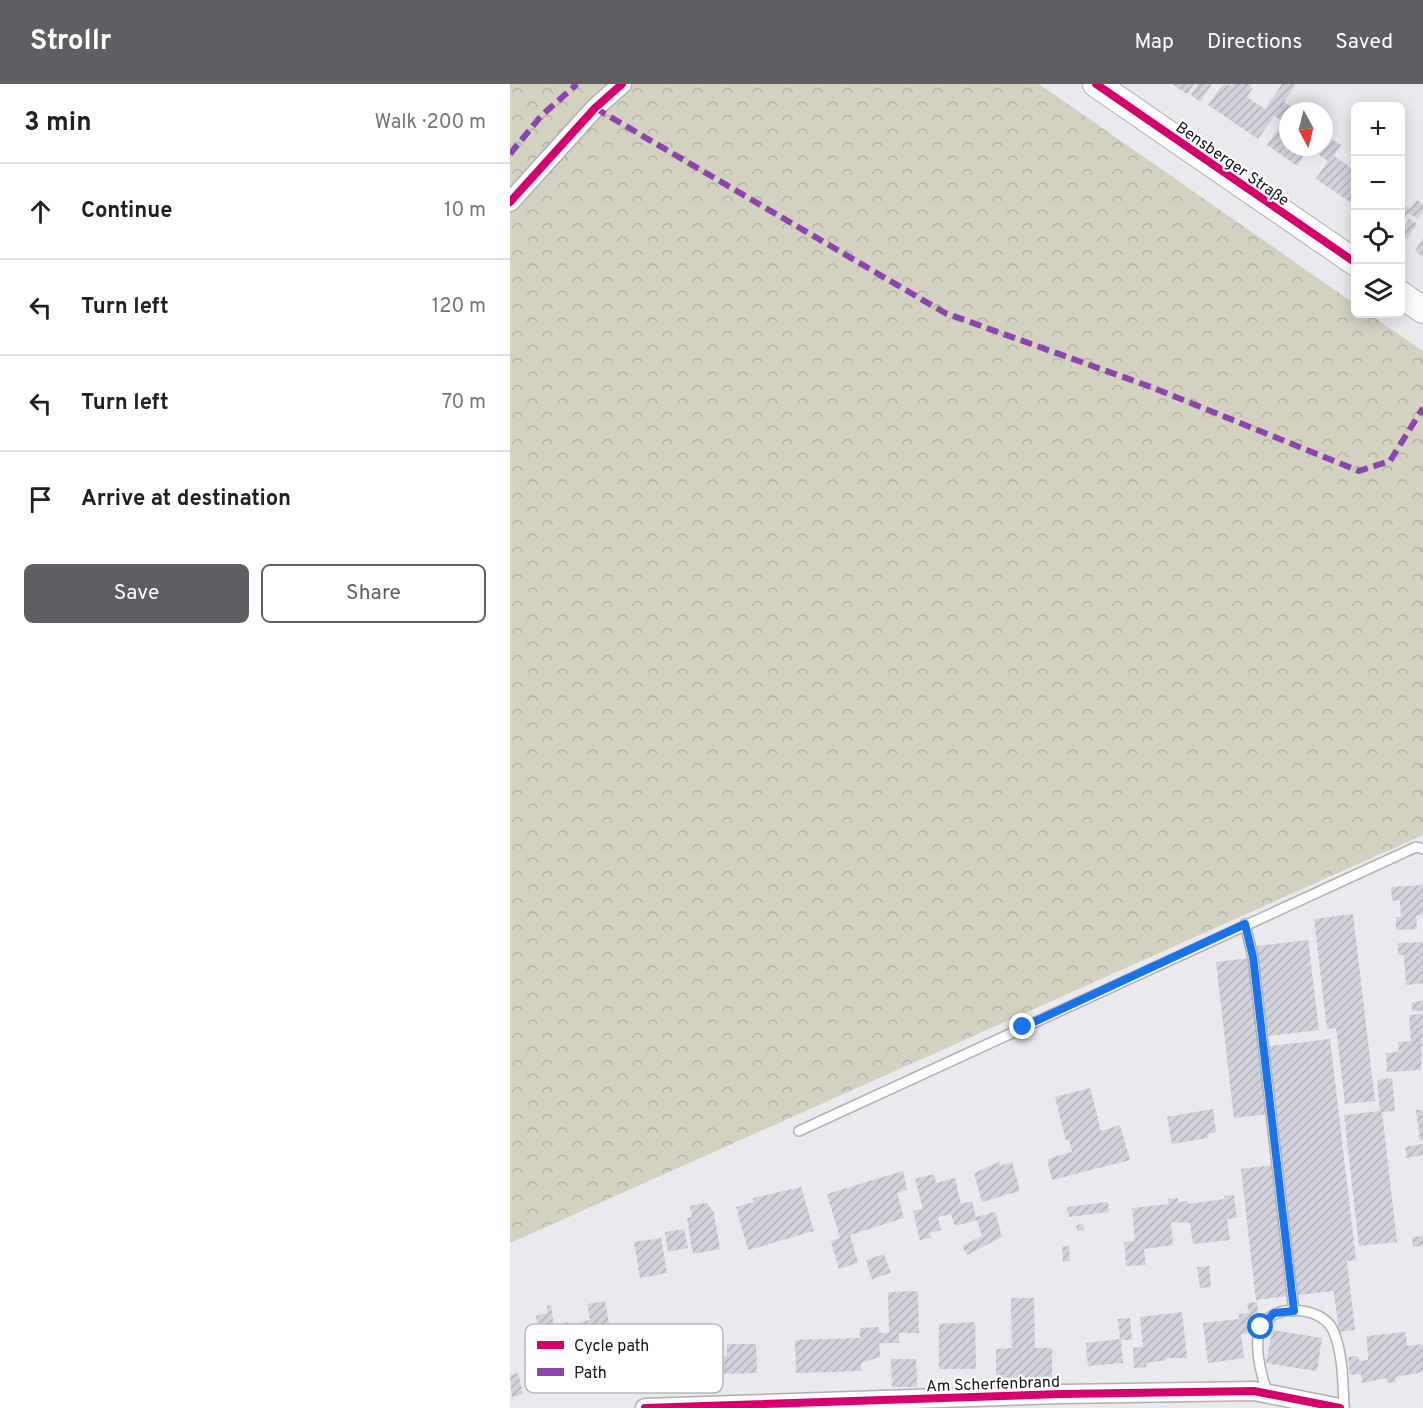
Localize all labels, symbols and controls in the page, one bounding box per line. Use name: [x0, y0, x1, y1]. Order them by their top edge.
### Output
text: Strollr: [30, 24, 112, 60]
text: Map: [1134, 29, 1174, 56]
text: Directions: [1207, 29, 1302, 56]
text: Saved: [1335, 29, 1393, 56]
north arrow: [1279, 102, 1333, 156]
map controls: [1351, 102, 1405, 318]
button: +: [1351, 102, 1405, 156]
text: 3 min: [24, 107, 92, 140]
text: Walk · 200 m: [375, 110, 486, 136]
street label: Bensberger Straße: [1171, 118, 1292, 211]
button: −: [1351, 156, 1405, 210]
icon: ahead: [24, 195, 57, 228]
text: Continue: [81, 198, 172, 225]
text: 10 m: [444, 198, 486, 224]
button: locate: [1351, 210, 1405, 264]
button: layers: [1351, 264, 1405, 318]
icon: left: [24, 291, 57, 324]
text: Turn left: [81, 294, 169, 321]
text: 120 m: [432, 294, 486, 320]
icon: left: [24, 387, 57, 420]
text: Turn left: [81, 390, 169, 417]
text: 70 m: [442, 390, 486, 416]
icon: arrive: [24, 483, 57, 516]
text: Arrive at destination: [81, 486, 291, 513]
button: Save: [24, 564, 249, 623]
button: Share: [261, 564, 486, 623]
route end: [1009, 1013, 1035, 1039]
route start: [1247, 1313, 1273, 1339]
legend: [525, 1324, 723, 1393]
text: Cycle path: [574, 1337, 649, 1357]
text: Path: [574, 1364, 607, 1384]
street label: Am Scherfenbrand: [926, 1373, 1060, 1397]

